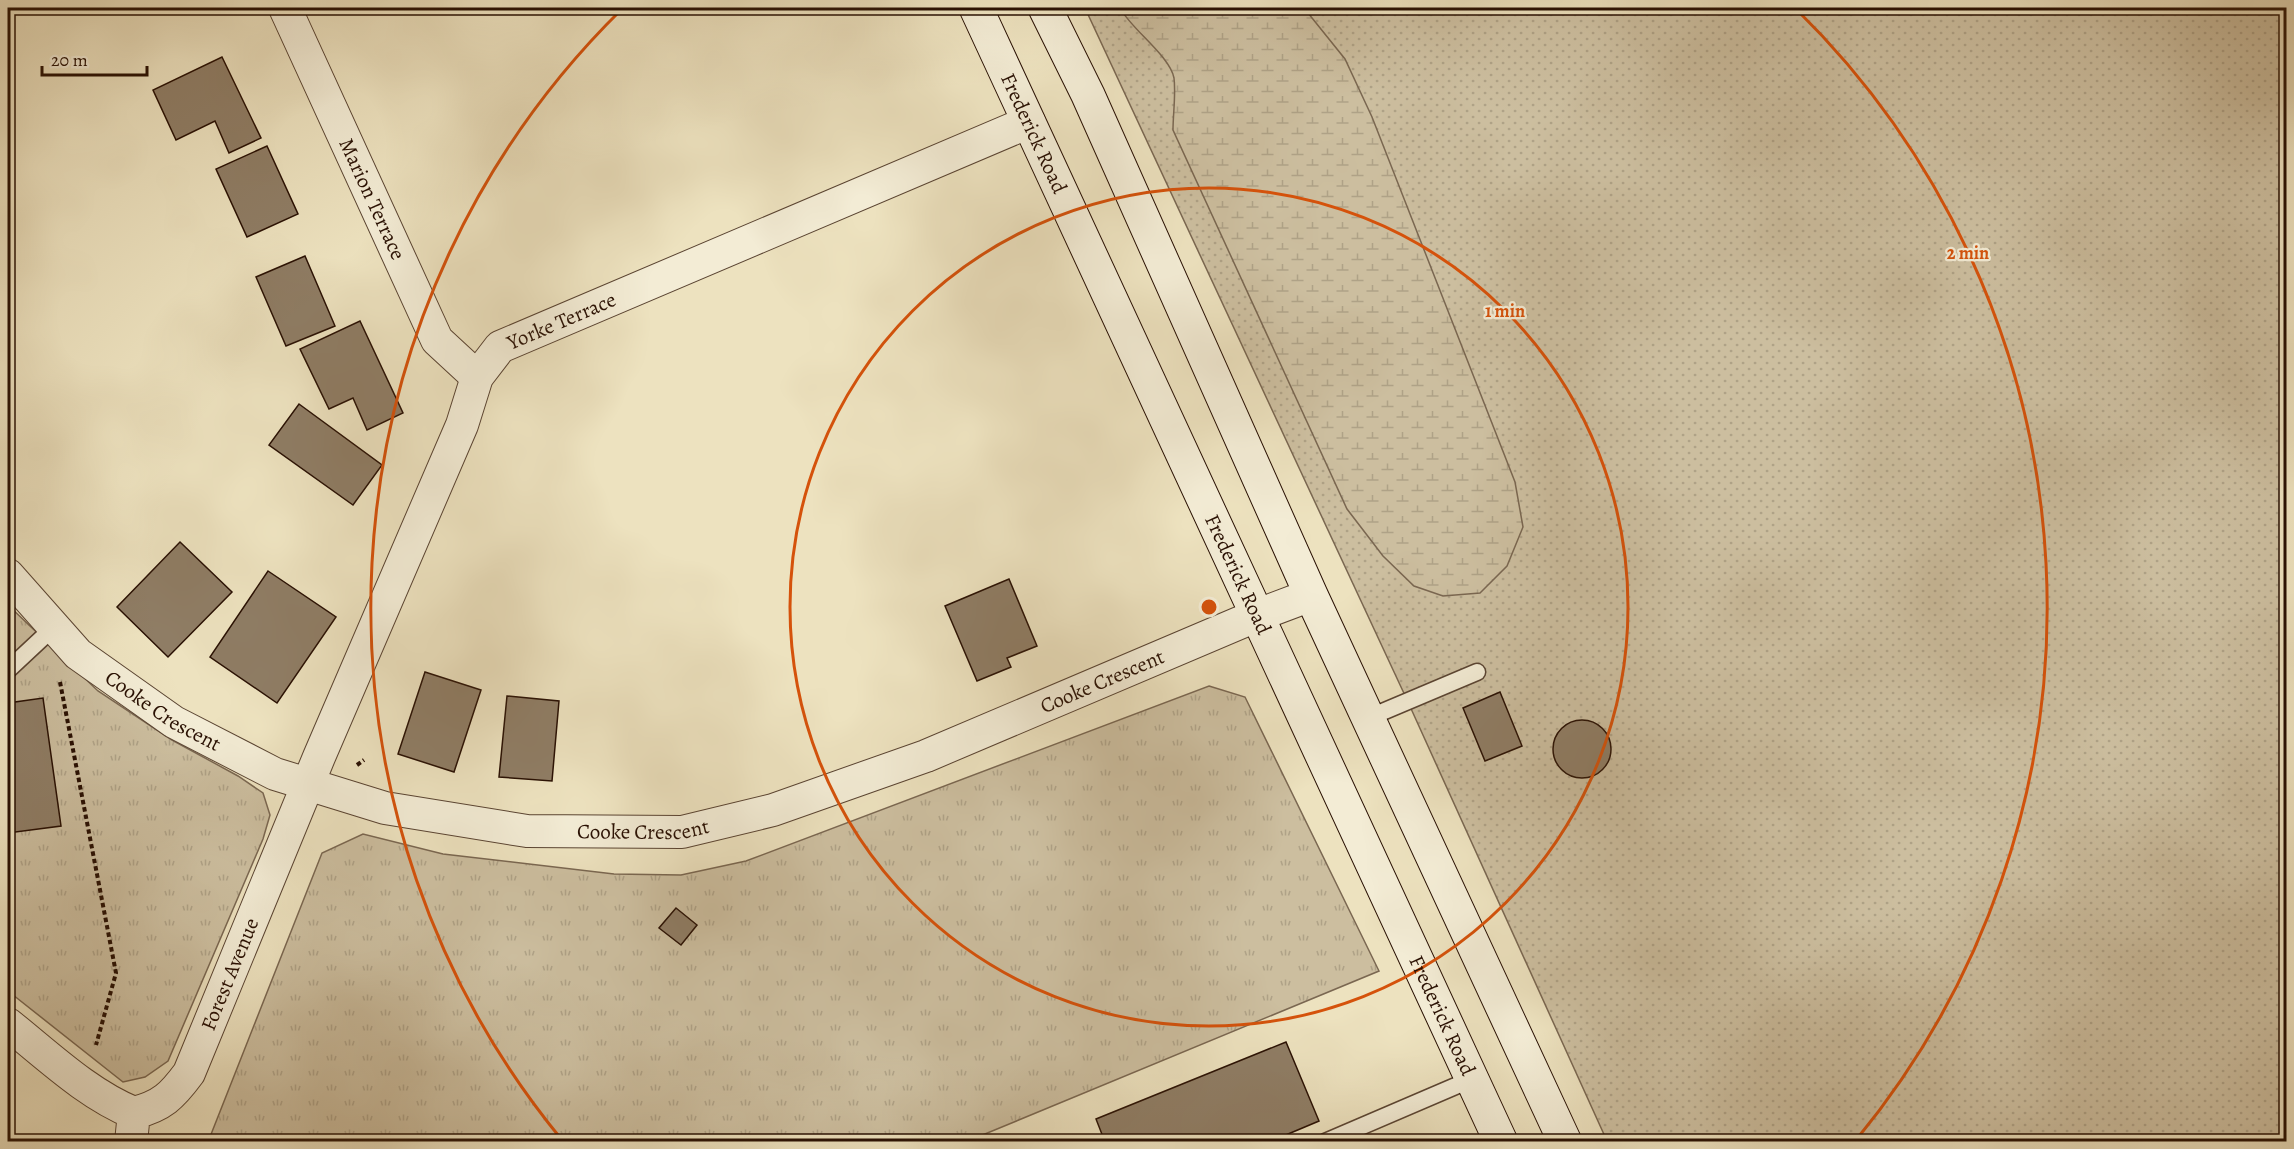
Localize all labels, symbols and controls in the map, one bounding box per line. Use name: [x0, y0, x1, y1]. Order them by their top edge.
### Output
scale bar: [42, 39, 147, 77]
text: 20 m: [51, 48, 88, 72]
street label: Frederick Road: [994, 69, 1074, 199]
street label: Marion Terrace: [332, 134, 412, 264]
text: 2 min: [1947, 241, 1989, 265]
street label: Yorke Terrace: [502, 285, 620, 357]
text: 1 min: [1485, 299, 1525, 323]
street label: Frederick Road: [1198, 510, 1278, 640]
centre of rings: [1199, 597, 1219, 617]
street label: Cooke Crescent: [1036, 642, 1168, 720]
street label: Cooke Crescent: [100, 664, 226, 758]
street label: Cooke Crescent: [577, 812, 712, 846]
street label: Forest Avenue: [194, 913, 265, 1035]
street label: Frederick Road: [1402, 951, 1483, 1081]

